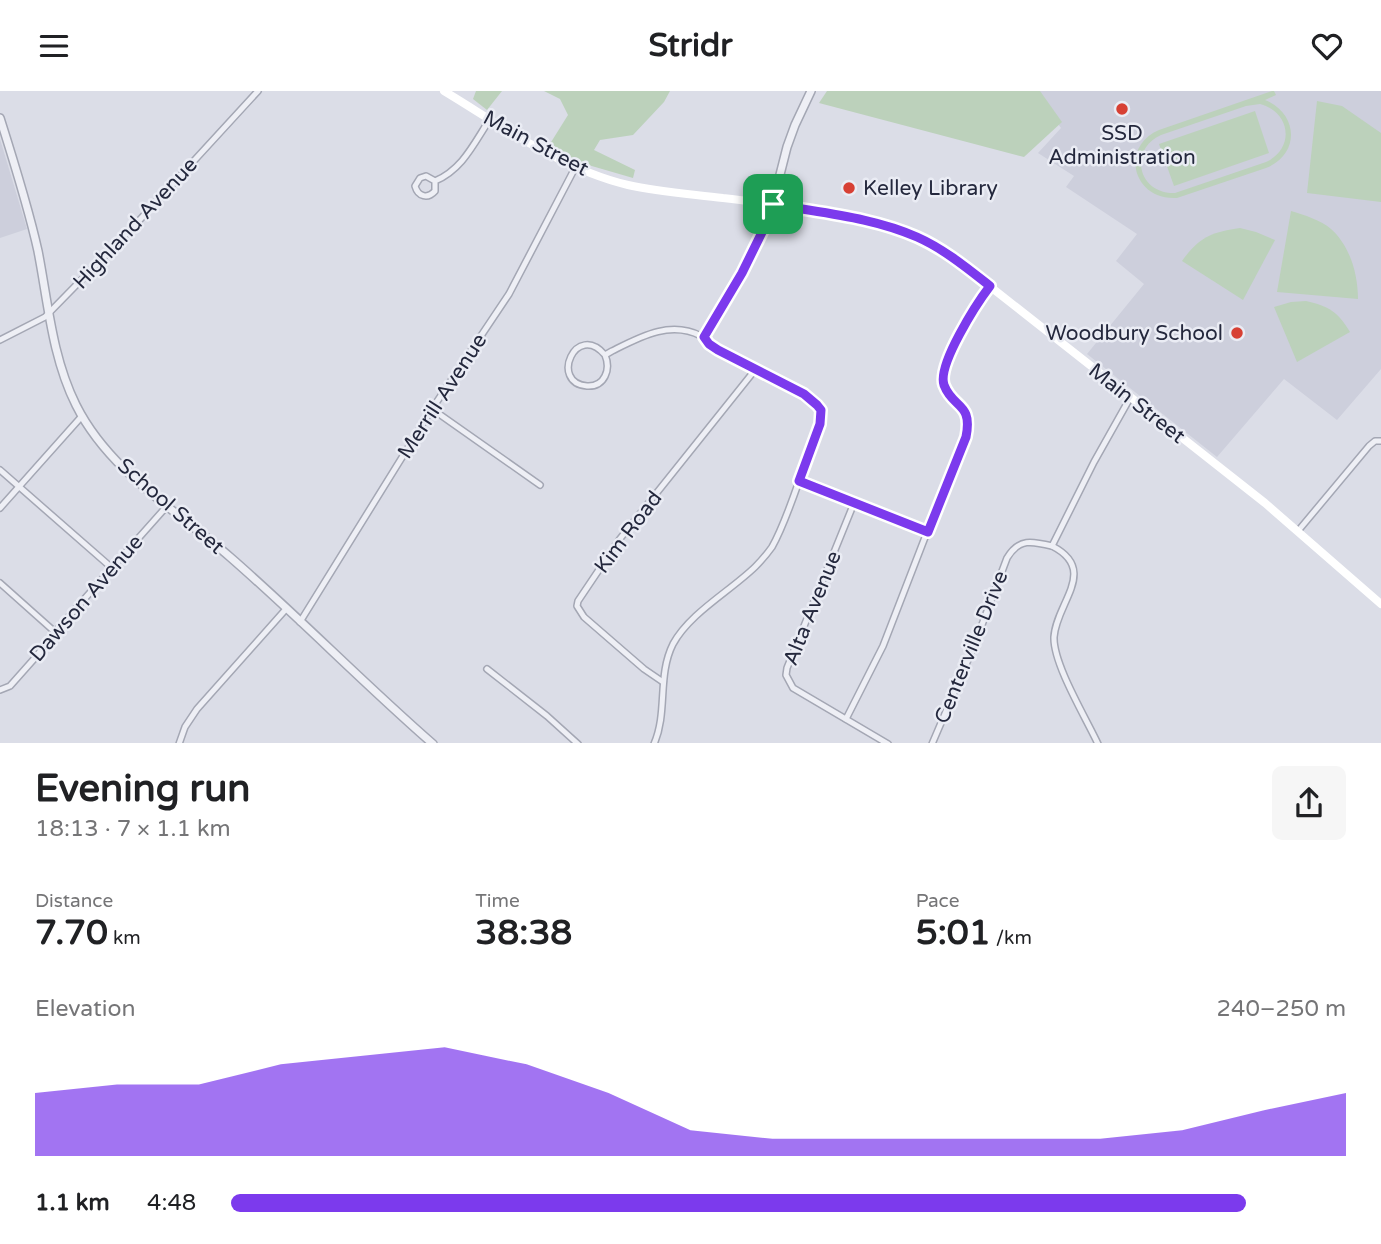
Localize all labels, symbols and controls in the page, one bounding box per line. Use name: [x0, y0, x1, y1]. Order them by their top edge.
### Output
icon: menu: [35, 27, 73, 65]
text: Stridr: [649, 27, 732, 65]
icon: heart: [1308, 27, 1346, 65]
marker: SSD Administration: [1114, 101, 1130, 117]
street label: Main Street: [479, 105, 593, 182]
place label: SSD Administration: [1048, 121, 1196, 170]
street label: Highland Avenue: [68, 152, 203, 294]
pin: [743, 174, 803, 234]
place label: Kelley Library: [863, 176, 998, 201]
marker: Kelley Library: [841, 180, 857, 196]
icon: arrive: [754, 185, 792, 223]
place label: Woodbury School: [1045, 321, 1223, 346]
marker: Woodbury School: [1229, 325, 1245, 341]
street label: Merrill Avenue: [393, 329, 492, 464]
street label: Main Street: [1083, 358, 1190, 449]
street label: School Street: [112, 453, 229, 559]
street label: Kim Road: [589, 486, 668, 578]
street label: Dawson Avenue: [24, 530, 148, 667]
street label: Alta Avenue: [778, 547, 847, 669]
street label: Centerville Drive: [929, 567, 1014, 727]
text: Evening run: [35, 766, 250, 812]
button: share: [1272, 766, 1346, 840]
text: 18:13 · 7 × 1.1 km: [35, 815, 231, 843]
text: Distance: [35, 890, 113, 912]
text: Time: [475, 890, 520, 912]
text: Pace: [916, 890, 959, 912]
text: 7.70: [35, 912, 108, 954]
text: 38:38: [475, 912, 572, 954]
text: 5:01: [916, 912, 991, 954]
text: km: [108, 927, 141, 949]
text: /km: [991, 927, 1032, 949]
text: Elevation: [35, 995, 136, 1023]
text: 240–250 m: [1217, 995, 1346, 1023]
text: 1.1 km: [35, 1189, 110, 1217]
text: 4:48: [147, 1189, 196, 1217]

